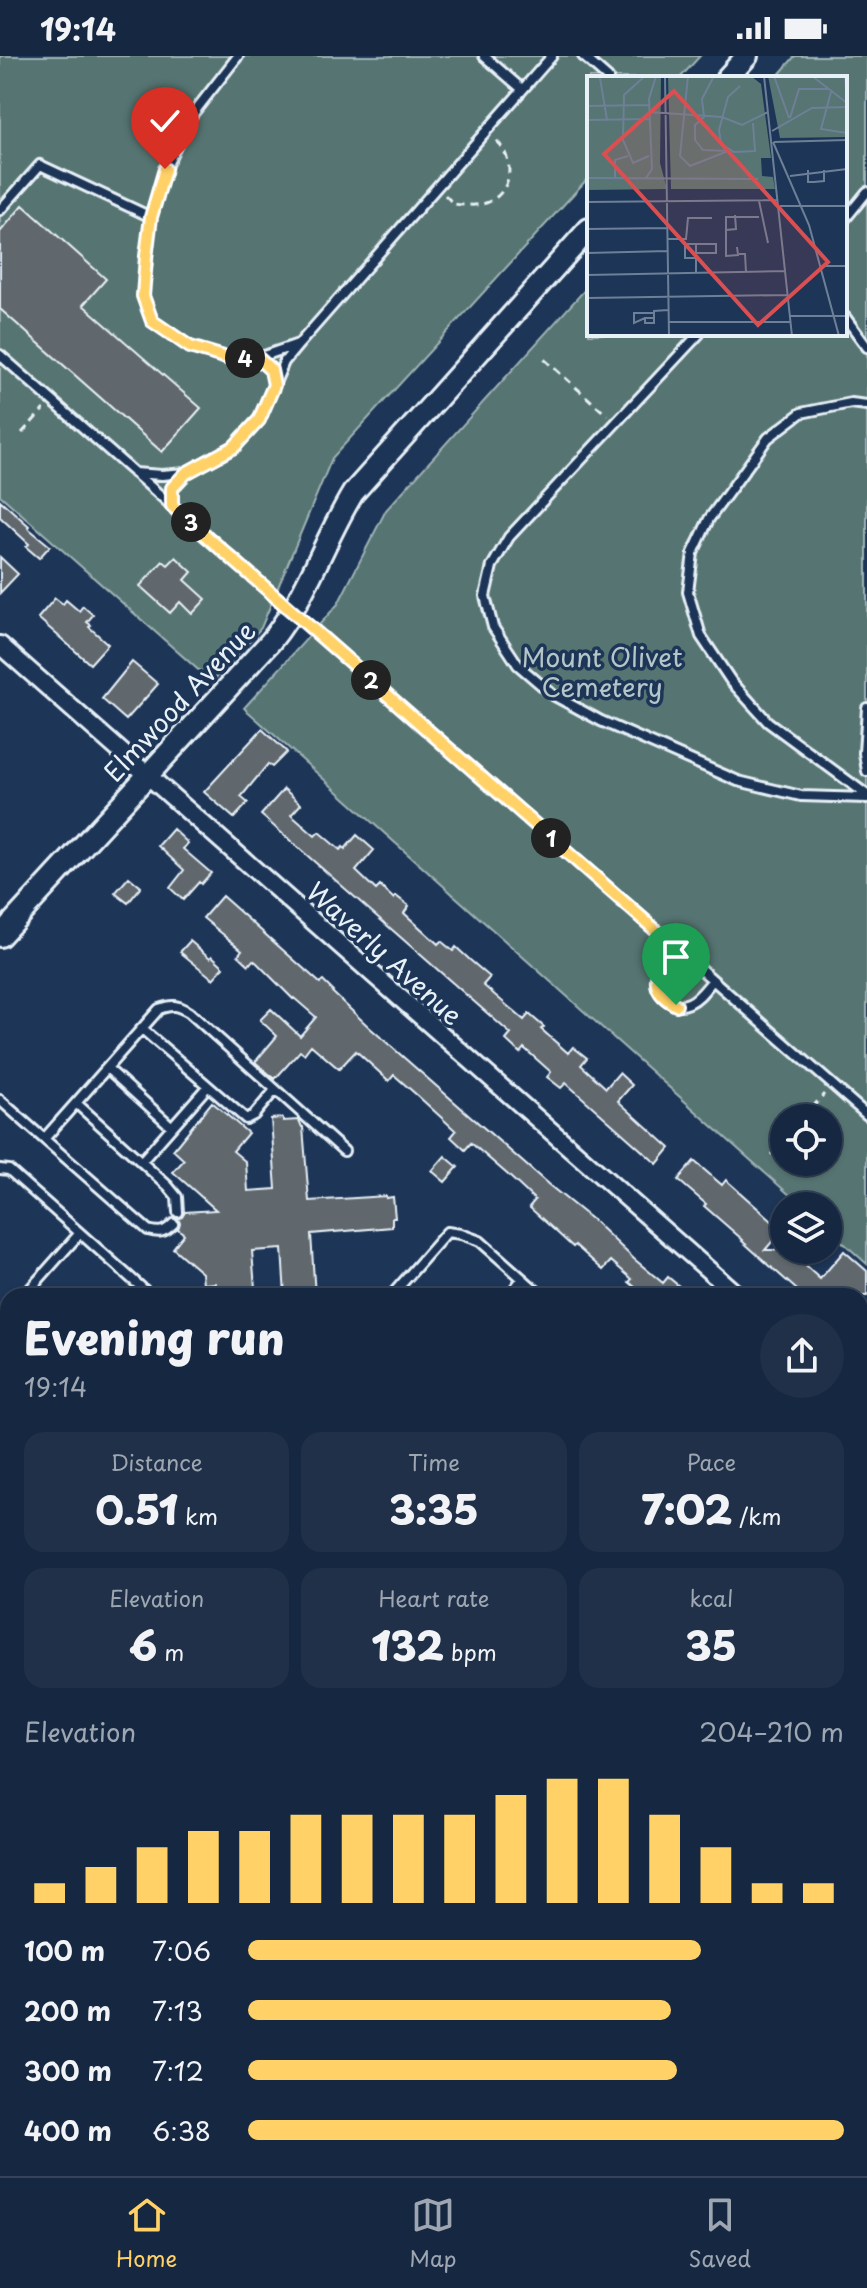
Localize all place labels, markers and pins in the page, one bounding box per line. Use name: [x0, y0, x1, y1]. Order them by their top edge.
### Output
pin: [131, 87, 199, 169]
pin: 4: [225, 338, 265, 378]
pin: 3: [171, 502, 211, 542]
pin: 2: [351, 660, 391, 700]
pin: 1: [531, 818, 571, 858]
pin: [642, 923, 710, 1005]

